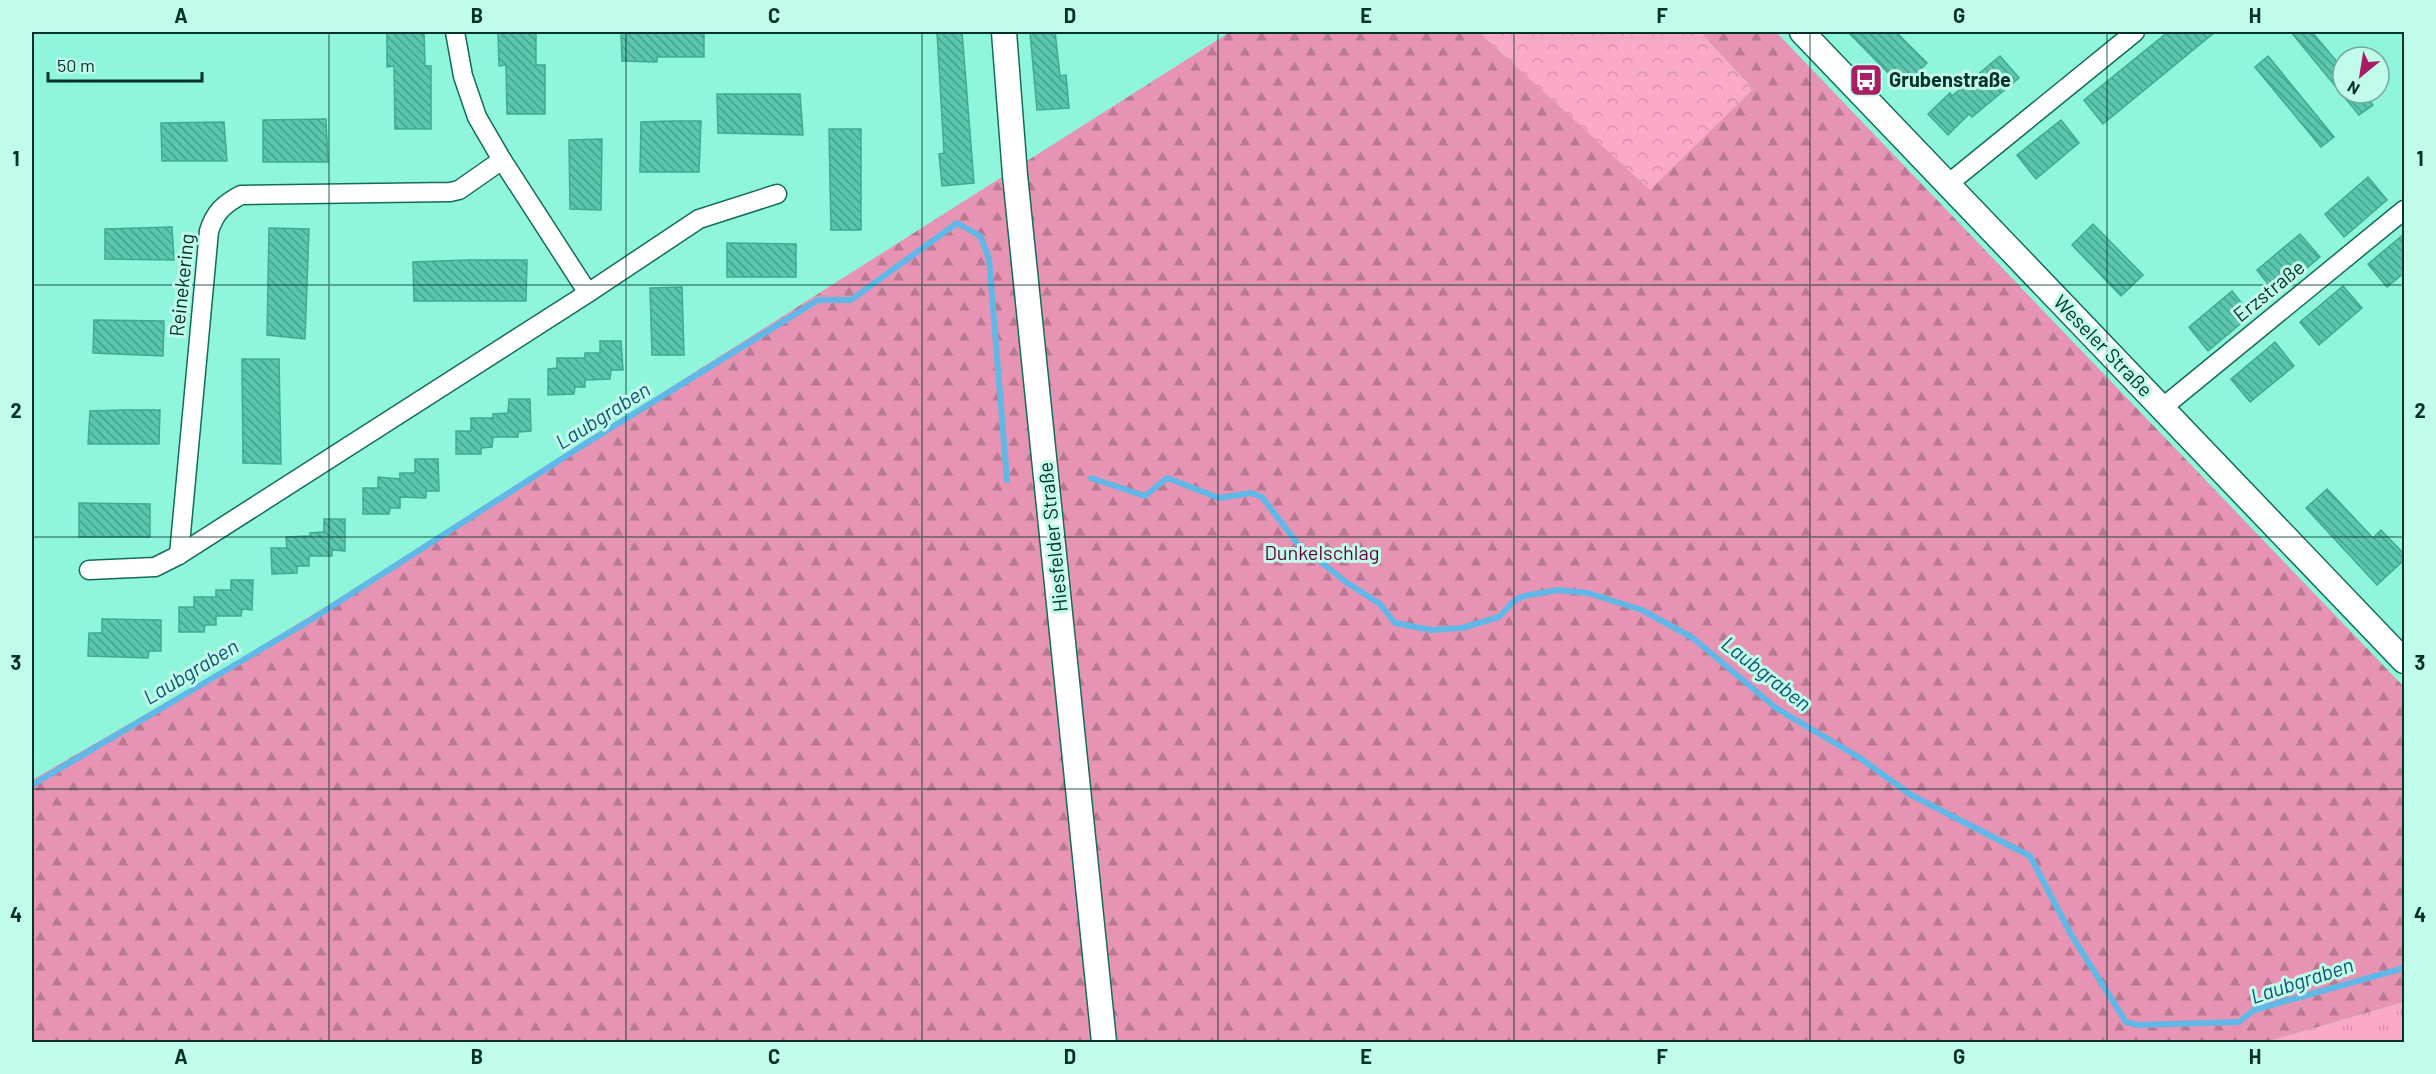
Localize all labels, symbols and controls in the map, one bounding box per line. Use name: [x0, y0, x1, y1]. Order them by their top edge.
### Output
text: A: [174, 3, 188, 27]
text: B: [471, 3, 483, 27]
text: C: [768, 3, 780, 27]
text: D: [1064, 3, 1076, 27]
text: E: [1360, 3, 1372, 27]
text: F: [1656, 3, 1668, 27]
text: G: [1953, 3, 1965, 27]
text: H: [2249, 3, 2261, 27]
scale bar: [48, 45, 202, 83]
north arrow: [2331, 45, 2391, 105]
text: 50 m: [57, 54, 95, 76]
bus stop icon: Grubenstraße: [1848, 62, 1884, 98]
place label: Grubenstraße: [1889, 67, 2011, 91]
text: N: [2344, 78, 2363, 99]
text: 1: [12, 146, 20, 170]
text: 1: [2416, 146, 2424, 170]
street label: Reinekering: [164, 232, 198, 338]
street label: Erzstraße: [2228, 254, 2309, 326]
street label: Weseler Straße: [2049, 289, 2158, 401]
water label: Laubgraben: [550, 376, 654, 454]
text: 2: [10, 398, 22, 422]
text: 2: [2414, 398, 2426, 422]
street label: Hiesfelder Straße: [1032, 461, 1072, 613]
park label: Dunkelschlag: [1265, 540, 1379, 564]
water label: Laubgraben: [1717, 630, 1817, 716]
water label: Laubgraben: [138, 633, 242, 709]
text: 3: [11, 650, 21, 674]
text: 3: [2415, 650, 2425, 674]
text: 4: [10, 902, 22, 926]
text: 4: [2414, 902, 2426, 926]
water label: Laubgraben: [2247, 951, 2356, 1008]
text: A: [174, 1044, 188, 1068]
text: B: [471, 1044, 483, 1068]
text: C: [768, 1044, 780, 1068]
text: D: [1064, 1044, 1076, 1068]
text: E: [1360, 1044, 1372, 1068]
text: F: [1656, 1044, 1668, 1068]
text: G: [1953, 1044, 1965, 1068]
text: H: [2249, 1044, 2261, 1068]

